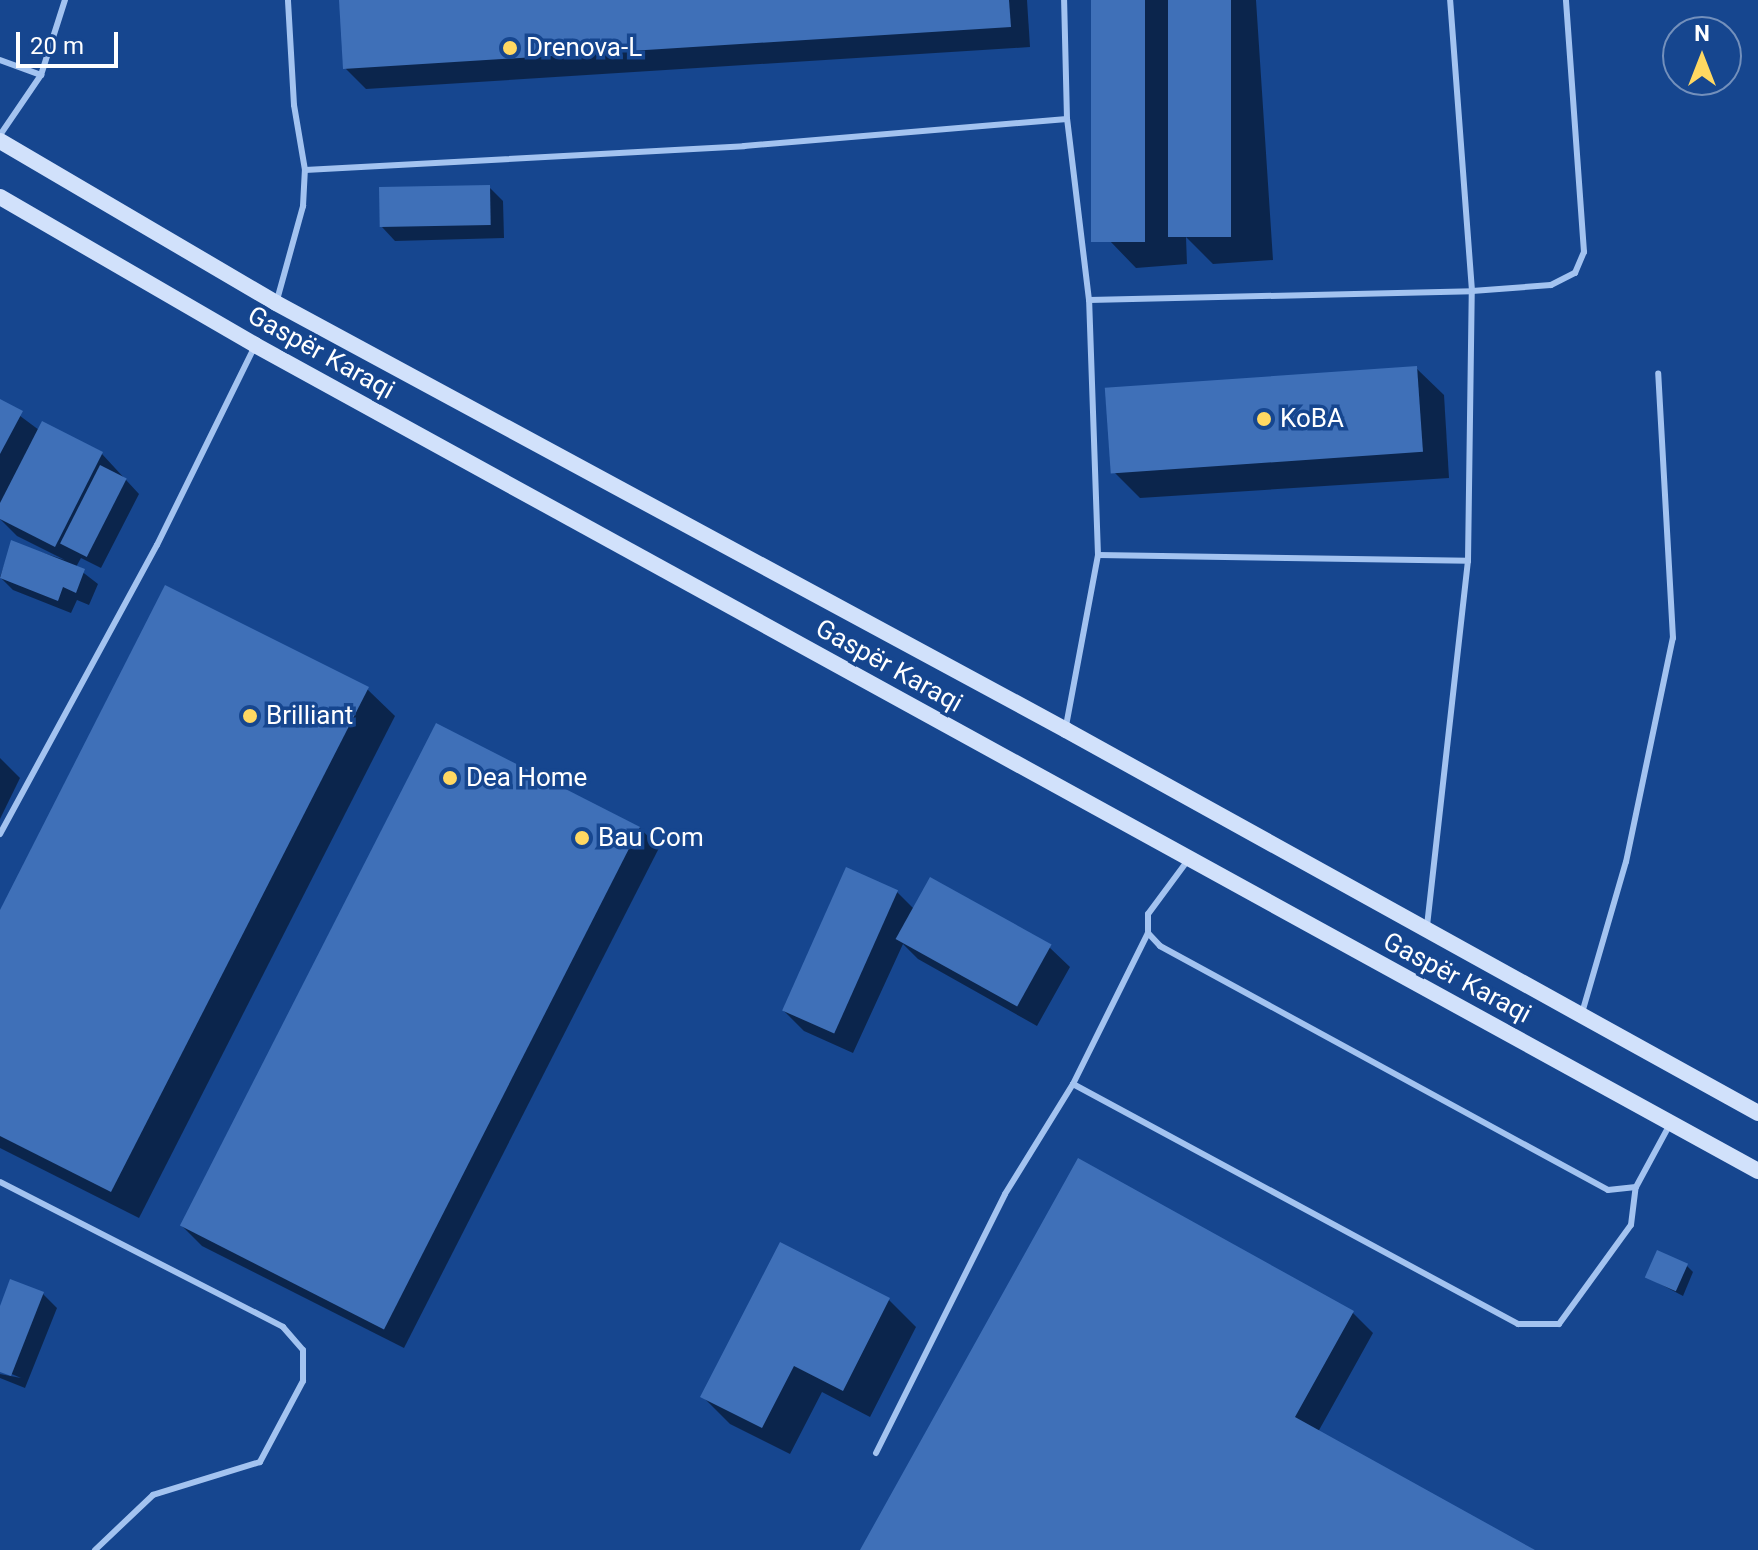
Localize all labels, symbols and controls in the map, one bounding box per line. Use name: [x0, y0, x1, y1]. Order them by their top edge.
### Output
scale bar: [20, 16, 122, 66]
north arrow: [1662, 16, 1742, 96]
text: N: [1694, 21, 1710, 46]
text: 20 m: [30, 32, 84, 60]
place label: Drenova-L: [526, 32, 642, 64]
marker: Drenova-L: [501, 39, 519, 57]
street label: Gaspër Karaqi: [242, 300, 400, 406]
place label: KoBA: [1280, 403, 1344, 435]
marker: KoBA: [1255, 410, 1273, 428]
street label: Gaspër Karaqi: [810, 613, 968, 719]
place label: Brilliant: [266, 700, 353, 732]
marker: Brilliant: [241, 707, 259, 725]
place label: Dea Home: [466, 762, 587, 794]
marker: Dea Home: [441, 769, 459, 787]
place label: Bau Com: [598, 822, 704, 854]
marker: Bau Com: [573, 829, 591, 847]
street label: Gaspër Karaqi: [1378, 926, 1536, 1030]

